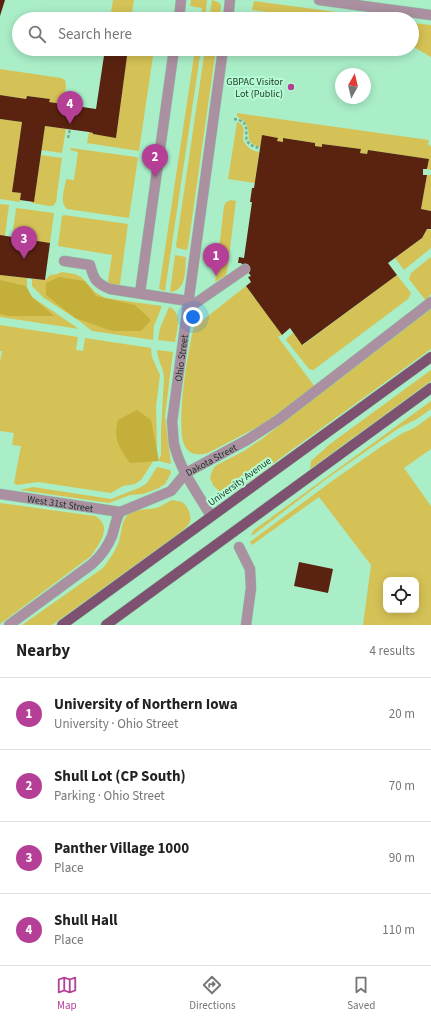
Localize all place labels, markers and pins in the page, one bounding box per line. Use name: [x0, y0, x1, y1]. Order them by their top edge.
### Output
place label: GBPAC Visitor Lot (Public): [226, 75, 284, 101]
marker: GBPAC Visitor Lot (Public): [286, 82, 296, 92]
pin: 4: [57, 91, 83, 124]
pin: 2: [142, 144, 168, 177]
pin: 3: [11, 226, 37, 259]
pin: 1: [203, 243, 229, 276]

